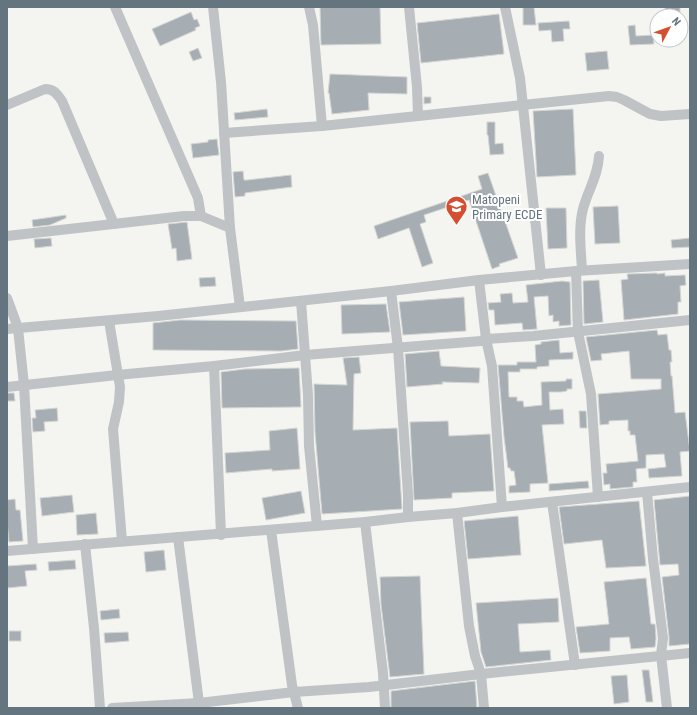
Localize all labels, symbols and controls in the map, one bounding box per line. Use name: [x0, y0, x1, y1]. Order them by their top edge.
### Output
north arrow: [649, 8, 689, 48]
text: N: [669, 15, 683, 29]
place label: Matopeni Primary ECDE: [472, 192, 542, 222]
school or university icon: Matopeni Primary ECDE: [443, 193, 469, 226]

